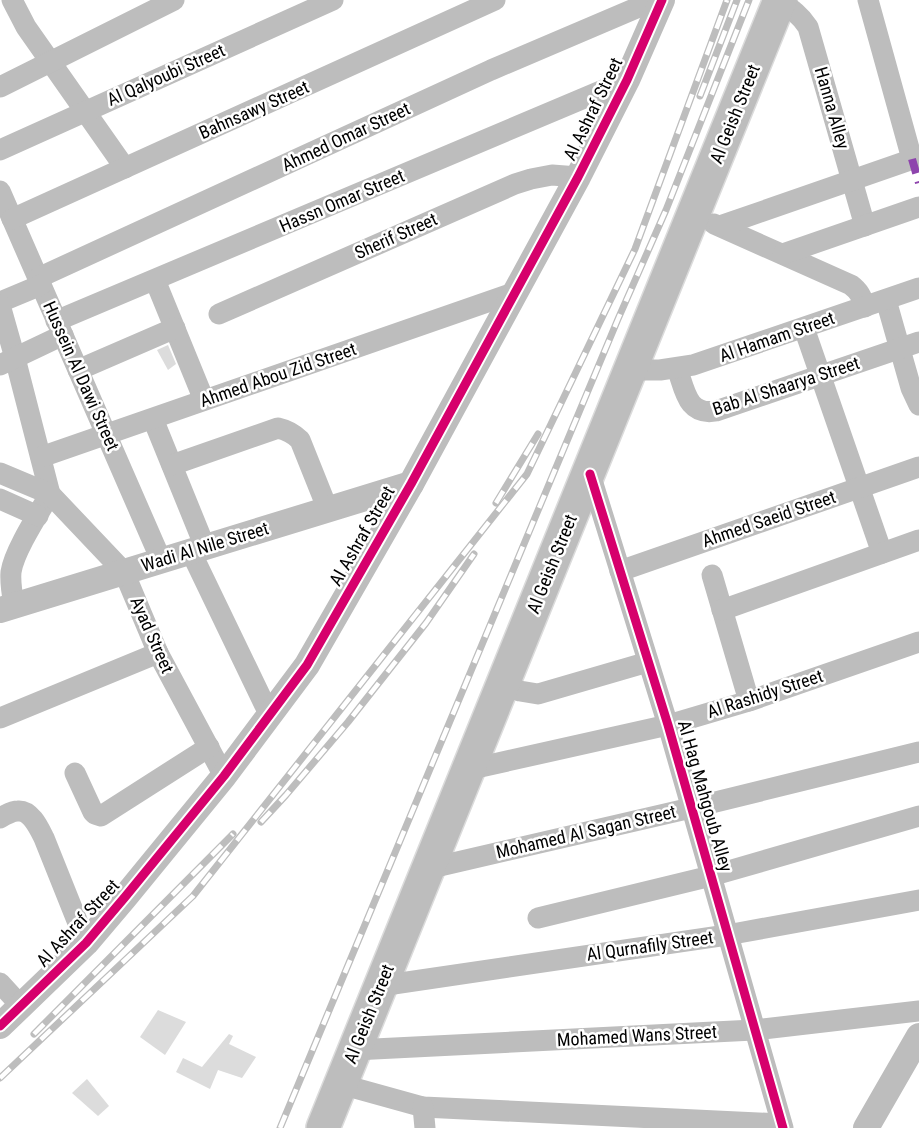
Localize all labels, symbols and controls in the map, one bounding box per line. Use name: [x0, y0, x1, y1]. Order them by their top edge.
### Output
street label: Al Qalyoubi Street: [104, 39, 228, 110]
street label: Al Ashraf Street: [559, 54, 626, 164]
street label: Al Geish Street: [705, 61, 764, 166]
street label: Hanna Alley: [811, 64, 854, 152]
street label: Bahnsawy Street: [196, 76, 312, 143]
street label: Ahmed Omar Street: [278, 98, 413, 175]
street label: Hassn Omar Street: [276, 165, 408, 236]
street label: Sherif Street: [351, 208, 440, 263]
street label: Hussein Al Dawi Street: [39, 298, 124, 454]
street label: Al Hamam Street: [716, 307, 837, 366]
street label: Ahmed Abou Zid Street: [197, 338, 359, 411]
street label: Bab Al Shaarya Street: [710, 352, 862, 419]
street label: Al Ashraf Street: [325, 482, 399, 589]
street label: Ahmed Saeid Street: [699, 486, 838, 551]
street label: Al Geish Street: [522, 511, 581, 616]
street label: Wadi Al Nile Street: [139, 517, 271, 576]
street label: Ayad Street: [126, 593, 179, 676]
street label: Al Rashidy Street: [704, 665, 825, 722]
street label: Al Hag Mahgoub Alley: [674, 718, 737, 874]
street label: Mohamed Al Sagan Street: [494, 801, 678, 862]
street label: Al Ashraf Street: [32, 875, 123, 971]
street label: Al Qurnafily Street: [585, 926, 715, 965]
street label: Al Geish Street: [339, 961, 398, 1066]
street label: Mohamed Wans Street: [556, 1021, 718, 1050]

